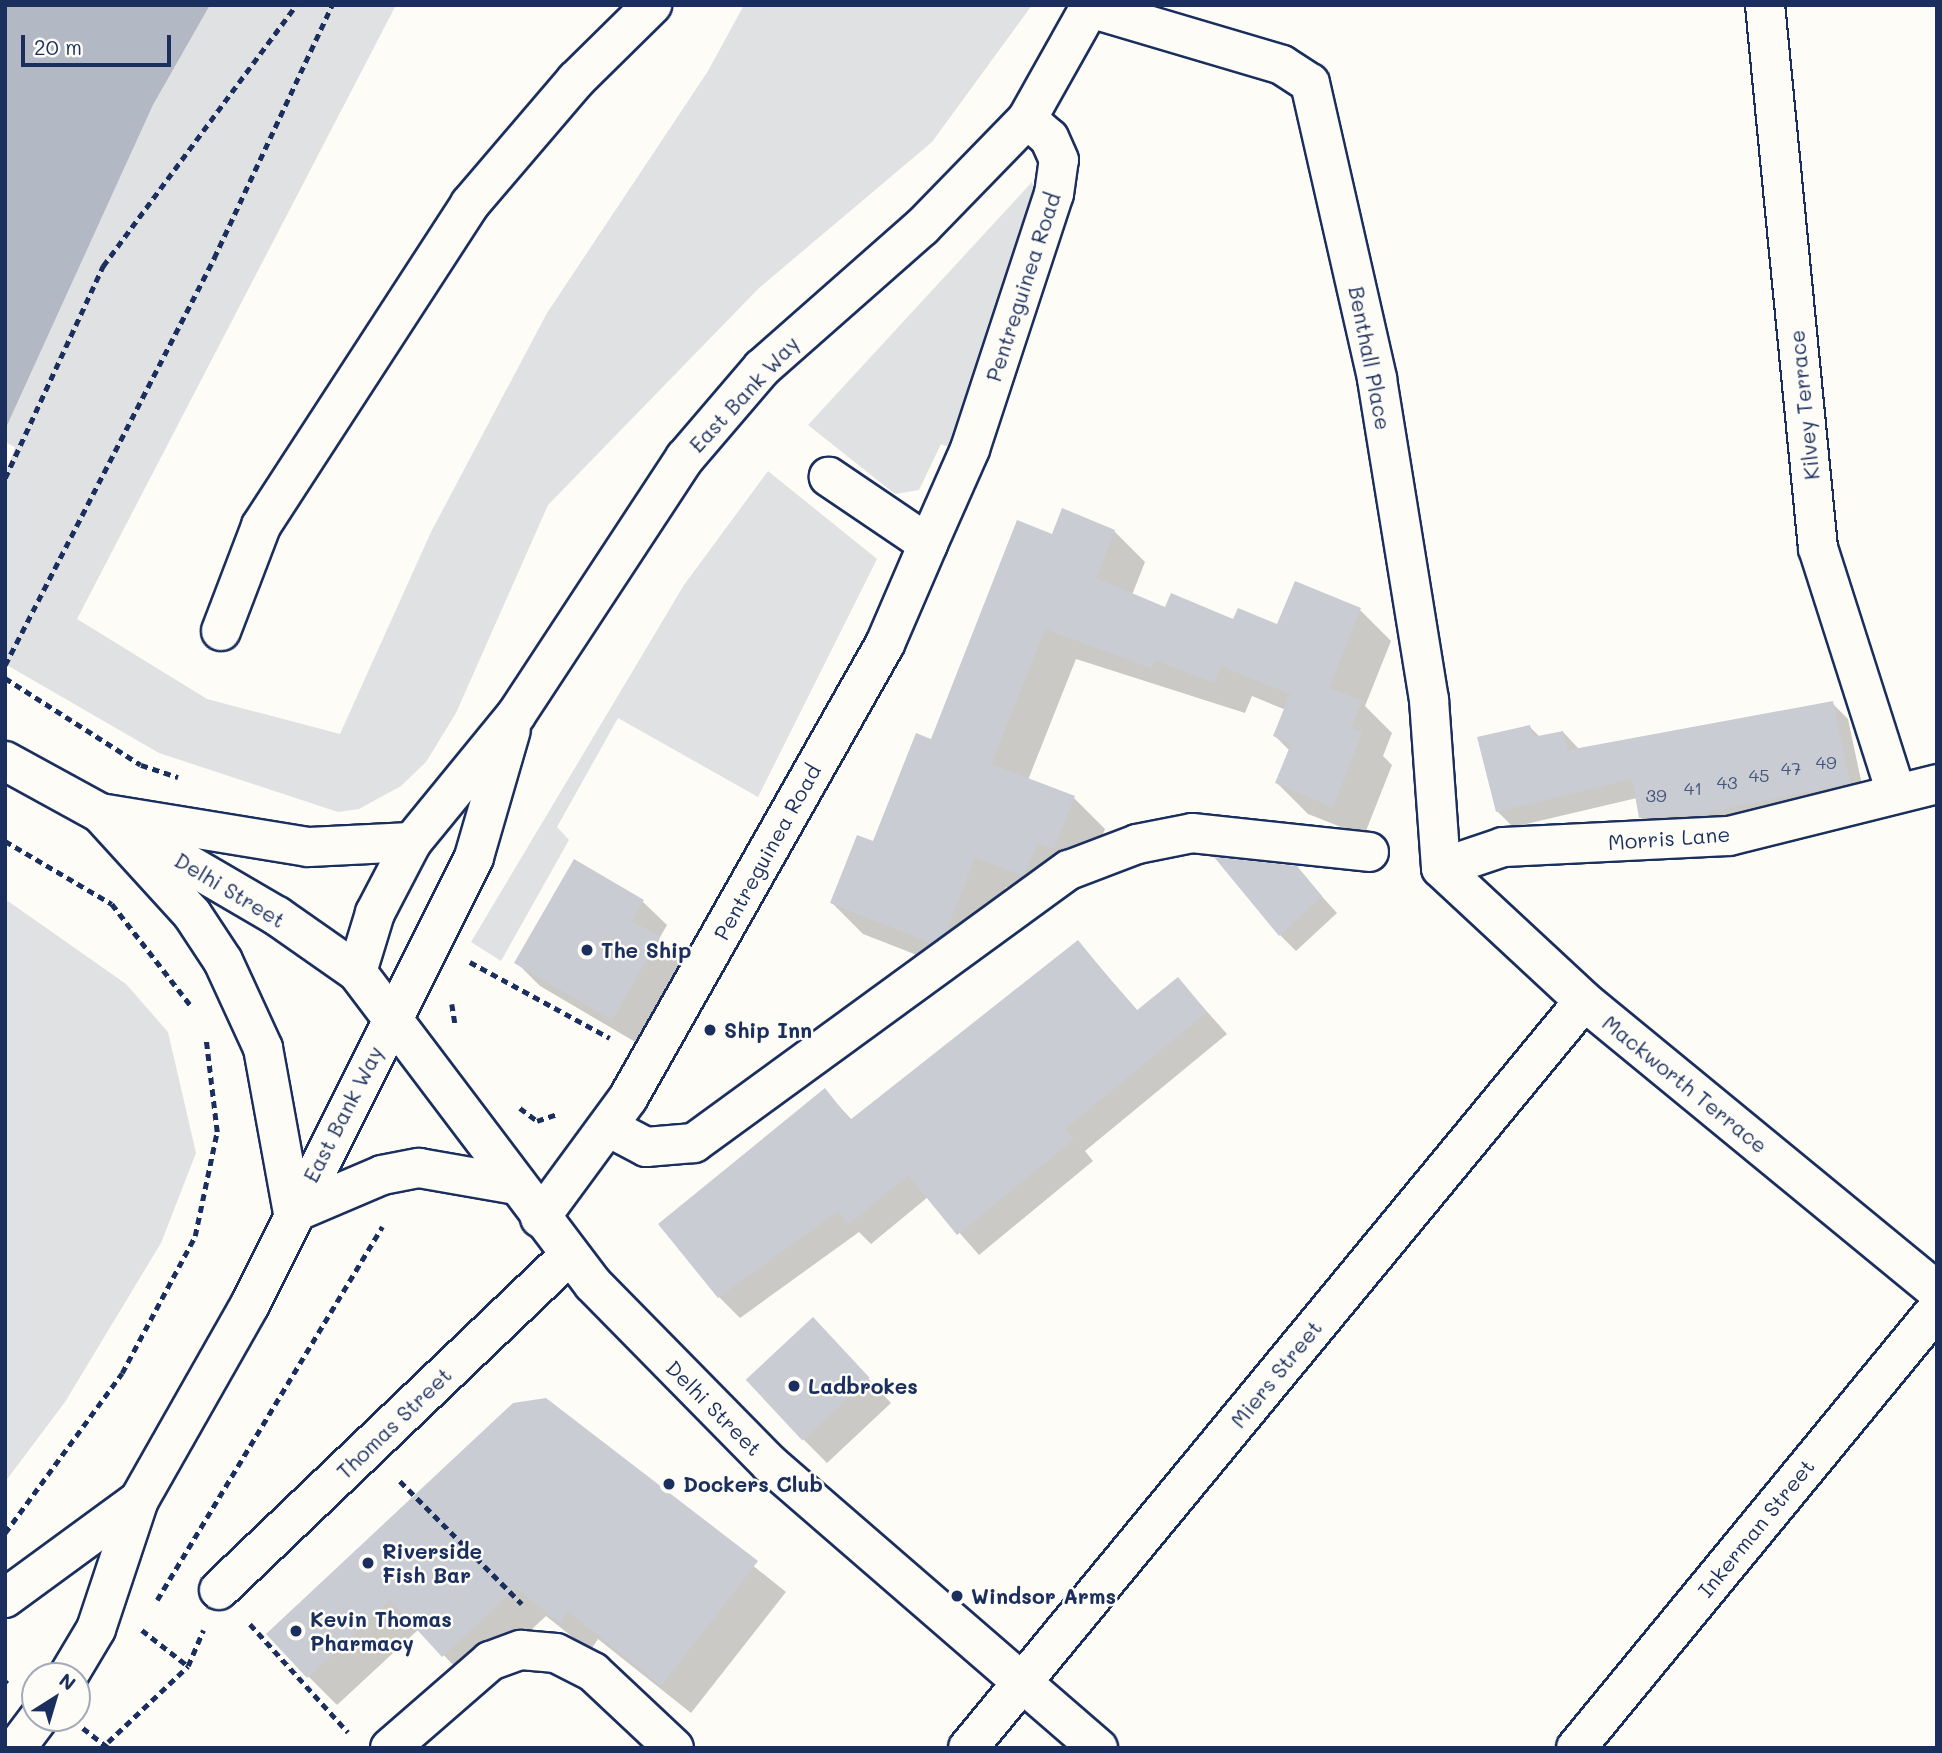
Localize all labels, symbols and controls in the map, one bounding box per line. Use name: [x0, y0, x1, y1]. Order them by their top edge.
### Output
scale bar: [24, 21, 175, 65]
text: 20 m: [34, 33, 82, 60]
street label: Pentreguinea Road: [981, 189, 1065, 385]
street label: Benthall Place: [1344, 284, 1396, 432]
street label: Kilvey Terrace: [1784, 329, 1824, 481]
street label: East Bank Way: [684, 331, 804, 457]
house number: 49: [1815, 751, 1837, 773]
house number: 47: [1781, 757, 1801, 779]
street label: Pentreguinea Road: [708, 760, 826, 944]
house number: 45: [1748, 764, 1770, 786]
house number: 43: [1716, 771, 1738, 793]
house number: 41: [1684, 777, 1702, 799]
house number: 39: [1645, 784, 1667, 806]
street label: Morris Lane: [1607, 821, 1731, 855]
street label: Delhi Street: [170, 847, 290, 933]
place label: The Ship: [601, 937, 691, 963]
marker: The Ship: [579, 942, 595, 958]
street label: Mackworth Terrace: [1598, 1010, 1772, 1158]
place label: Ship Inn: [724, 1017, 812, 1043]
marker: Ship Inn: [702, 1022, 718, 1038]
street label: East Bank Way: [298, 1042, 388, 1186]
street label: Miers Street: [1225, 1315, 1327, 1433]
street label: Delhi Street: [661, 1355, 767, 1461]
street label: Thomas Street: [331, 1362, 457, 1484]
place label: Ladbrokes: [808, 1373, 918, 1399]
marker: Ladbrokes: [786, 1378, 802, 1394]
street label: Inkerman Street: [1693, 1454, 1819, 1602]
place label: Dockers Club: [683, 1471, 823, 1497]
marker: Dockers Club: [661, 1476, 677, 1492]
place label: Riverside Fish Bar: [382, 1538, 482, 1588]
marker: Riverside Fish Bar: [360, 1555, 376, 1571]
place label: Windsor Arms: [971, 1583, 1116, 1609]
marker: Windsor Arms: [949, 1588, 965, 1604]
place label: Kevin Thomas Pharmacy: [310, 1606, 452, 1656]
marker: Kevin Thomas Pharmacy: [288, 1623, 304, 1639]
north arrow: [21, 1662, 91, 1732]
text: N: [54, 1667, 81, 1696]

